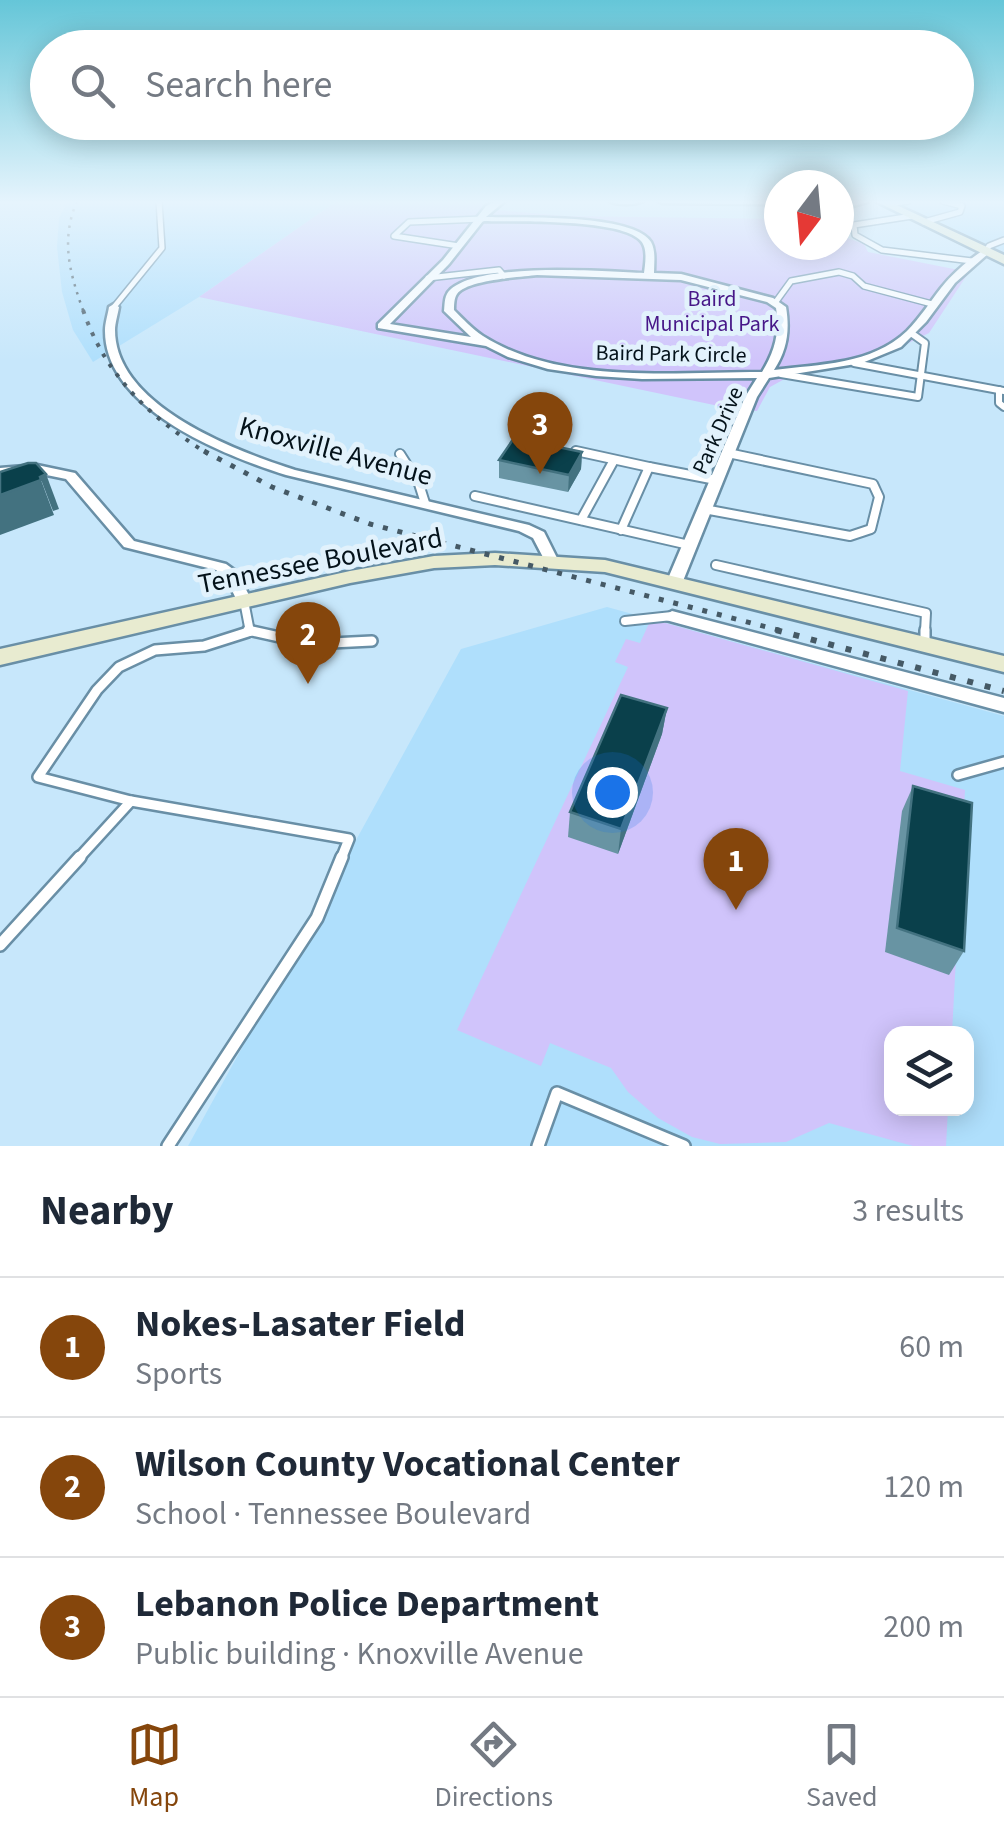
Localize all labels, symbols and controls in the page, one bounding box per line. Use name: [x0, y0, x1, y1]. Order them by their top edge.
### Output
search box: [30, 30, 974, 140]
icon: search: [65, 58, 120, 113]
text: Search here: [145, 58, 332, 112]
north arrow: [764, 170, 854, 260]
park label: Baird Municipal Park: [645, 283, 780, 340]
street label: Baird Park Circle: [595, 337, 747, 371]
street label: Park Drive: [684, 381, 752, 479]
pin: 3: [508, 392, 572, 474]
street label: Knoxville Avenue: [235, 406, 437, 496]
street label: Tennessee Boulevard: [195, 518, 446, 604]
pin: 2: [276, 602, 340, 684]
your location: [587, 767, 638, 818]
pin: 1: [704, 828, 768, 910]
map controls: [884, 1026, 974, 1116]
button: layers: [884, 1026, 974, 1116]
text: Nearby: [40, 1181, 174, 1241]
text: 3 results: [852, 1188, 964, 1234]
text: Nokes-Lasater Field: [135, 1297, 466, 1351]
text: 1: [64, 1324, 81, 1370]
text: 60 m: [899, 1324, 964, 1370]
text: Sports: [135, 1351, 222, 1397]
text: Wilson County Vocational Center: [135, 1437, 680, 1491]
text: 2: [64, 1464, 81, 1510]
text: 120 m: [883, 1464, 964, 1510]
text: School · Tennessee Boulevard: [135, 1491, 531, 1537]
text: Lebanon Police Department: [135, 1577, 599, 1631]
text: 3: [64, 1604, 81, 1650]
text: 200 m: [883, 1604, 964, 1650]
text: Public building · Knoxville Avenue: [135, 1631, 584, 1677]
tab: Map: [127, 1717, 182, 1817]
tab: Directions: [435, 1717, 553, 1817]
tab: Saved: [806, 1717, 877, 1817]

